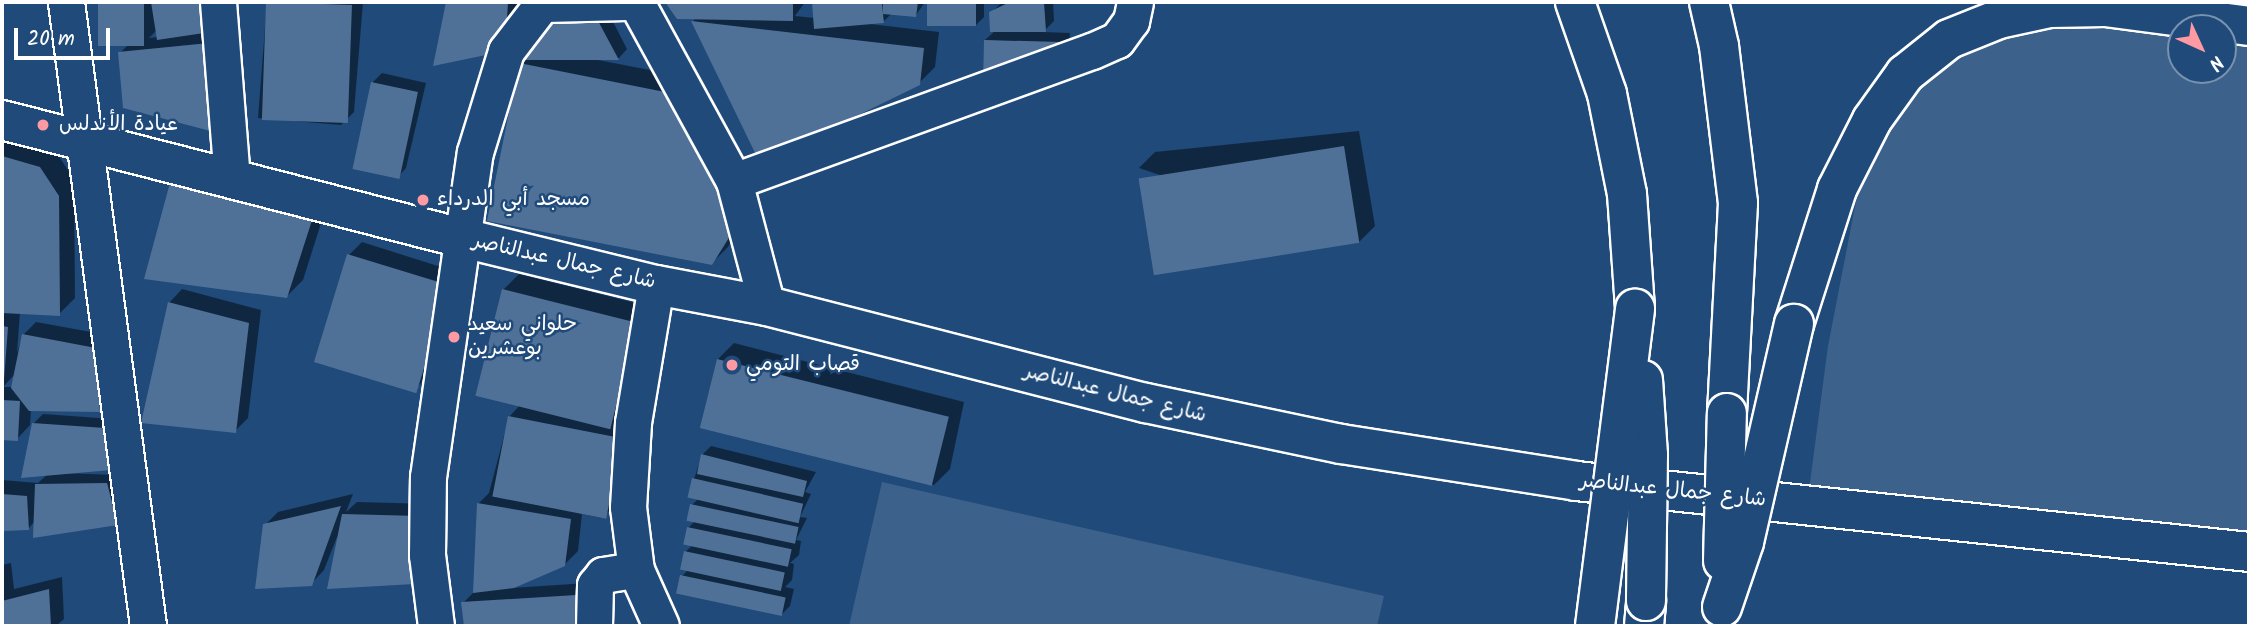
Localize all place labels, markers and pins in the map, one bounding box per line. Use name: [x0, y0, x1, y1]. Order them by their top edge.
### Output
place label: عيادة الأندلس: [59, 112, 178, 138]
marker: عيادة الأندلس: [33, 115, 53, 135]
place label: مسجد أبي الدرداء: [437, 187, 590, 213]
marker: مسجد أبي الدرداء: [415, 192, 431, 208]
place label: حلواني سعيد بوعشرين: [468, 312, 577, 362]
marker: حلواني سعيد بوعشرين: [446, 329, 462, 345]
place label: قصاب التومي: [746, 352, 860, 378]
marker: قصاب التومي: [724, 357, 740, 373]

